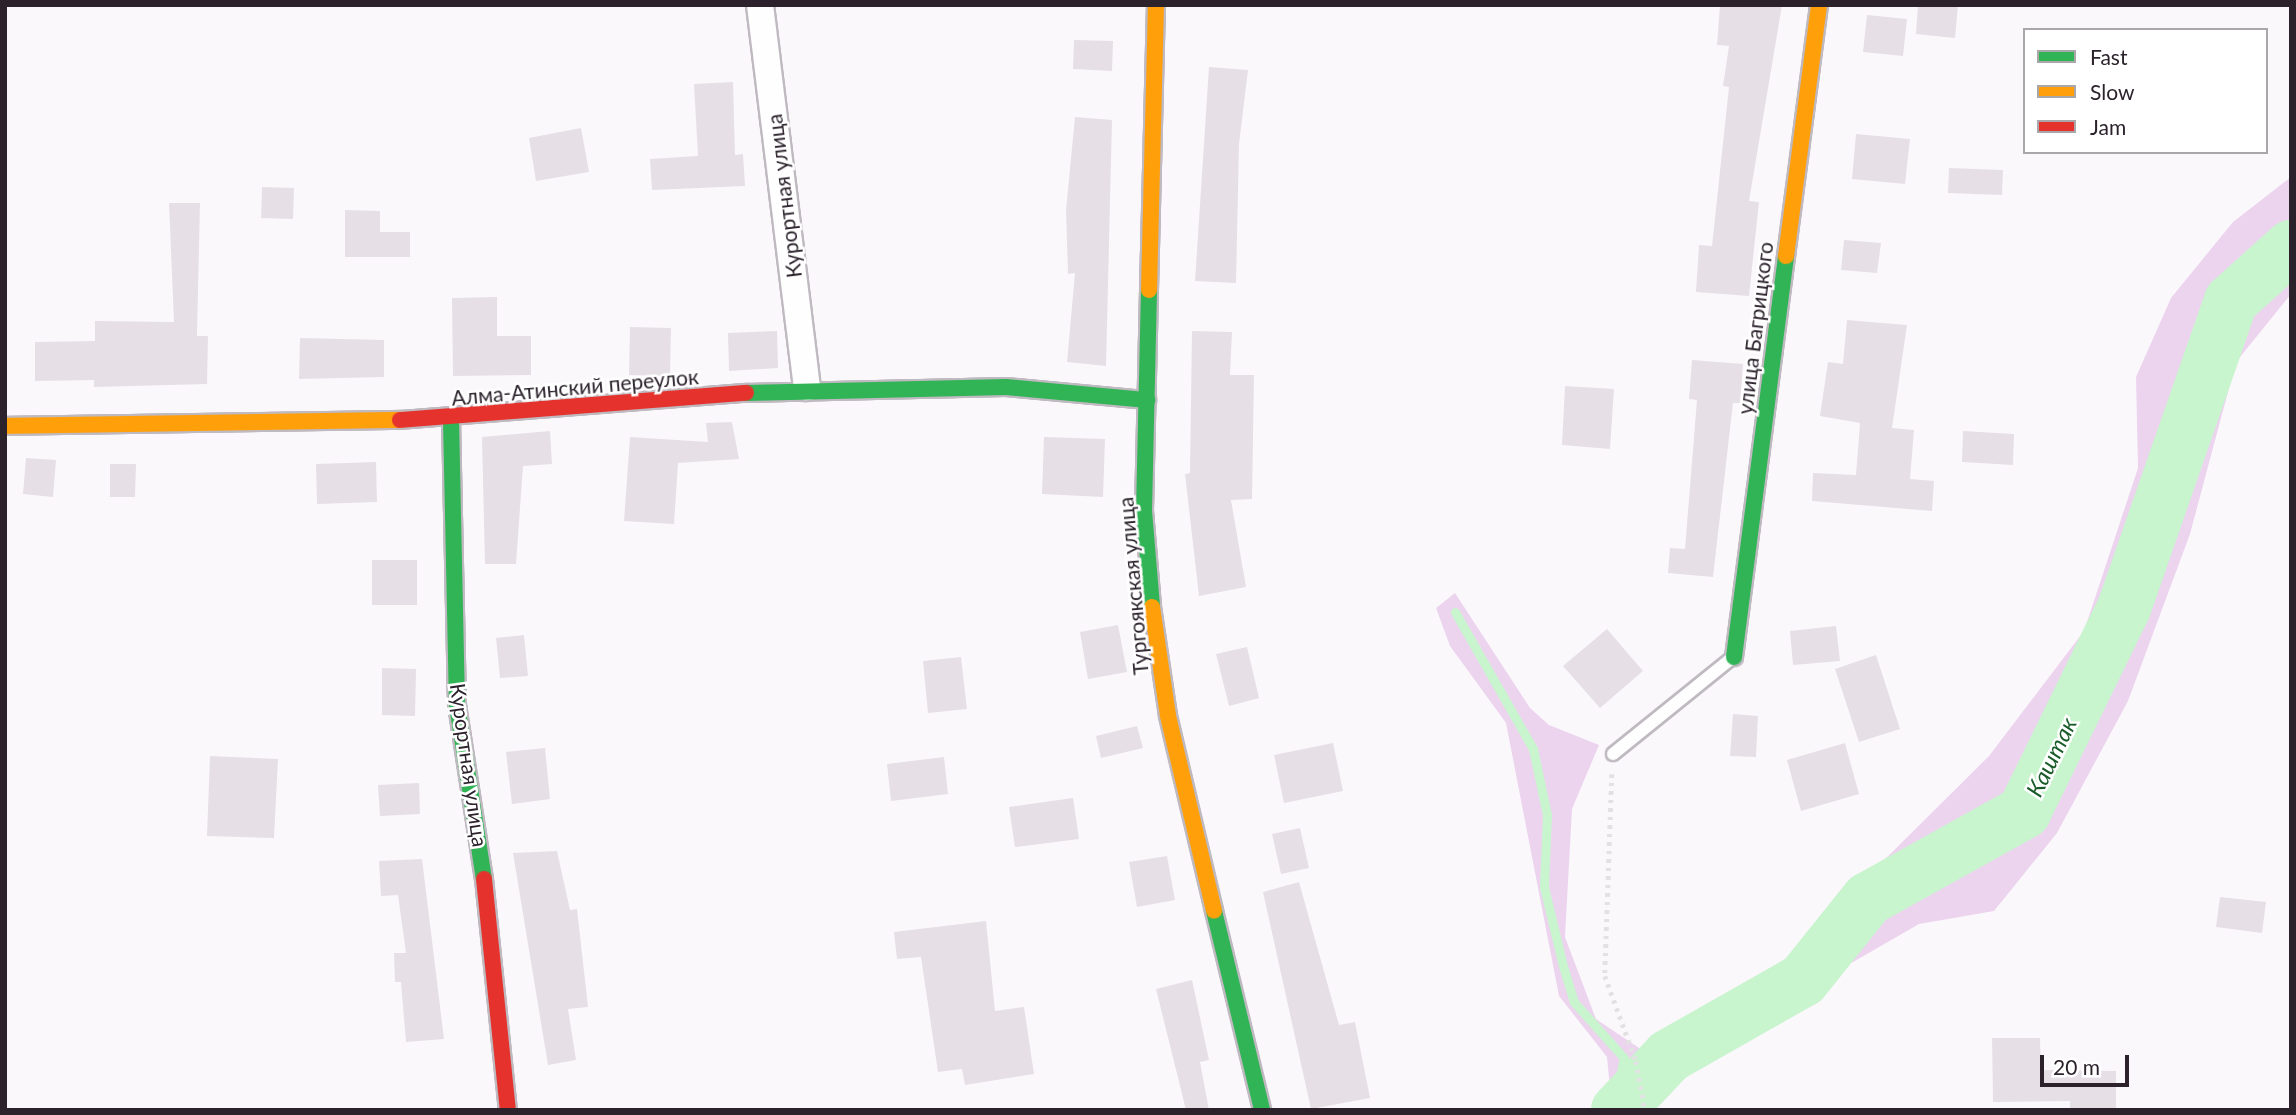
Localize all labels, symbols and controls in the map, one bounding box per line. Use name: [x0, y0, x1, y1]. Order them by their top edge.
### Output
legend: [2023, 28, 2268, 154]
text: Fast: [2090, 44, 2127, 69]
text: Slow: [2090, 79, 2134, 104]
street label: Курортная улица: [761, 113, 807, 279]
text: Jam: [2090, 114, 2126, 139]
street label: улица Багрицкого: [1732, 240, 1778, 416]
street label: Алма-Атинский переулок: [450, 364, 700, 410]
street label: Тургоякская улица: [1113, 496, 1153, 676]
street label: Курортная улица: [445, 682, 493, 848]
water label: Каштак: [2020, 713, 2082, 801]
scale bar: [2044, 1042, 2133, 1086]
text: 20 m: [2053, 1054, 2100, 1079]

